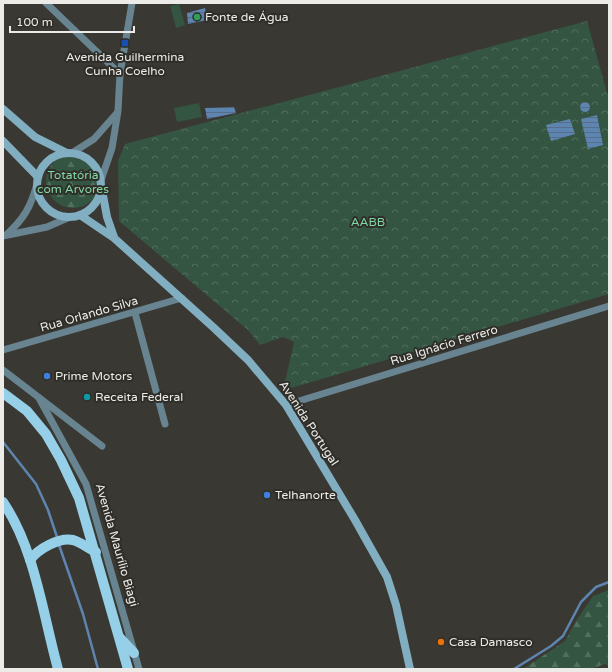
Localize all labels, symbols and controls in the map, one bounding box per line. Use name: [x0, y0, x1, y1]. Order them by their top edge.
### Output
scale bar: [10, 8, 134, 34]
place label: Fonte de Água: [205, 10, 289, 24]
marker: Fonte de Água: [192, 12, 202, 22]
text: 100 m: [16, 15, 53, 29]
marker: Avenida Guilhermina Cunha Coelho: [120, 38, 130, 48]
place label: Avenida Guilhermina Cunha Coelho: [66, 50, 184, 78]
park label: Totatória com Arvores: [37, 168, 109, 196]
park label: AABB: [351, 215, 385, 229]
street label: Rua Orlando Silva: [38, 293, 140, 335]
street label: Rua Ignácio Ferrero: [389, 322, 499, 368]
place label: Prime Motors: [55, 369, 133, 383]
marker: Prime Motors: [42, 371, 52, 381]
street label: Avenida Portugal: [276, 378, 342, 468]
place label: Receita Federal: [95, 390, 183, 404]
marker: Receita Federal: [82, 392, 92, 402]
street label: Avenida Maurílio Biagi: [93, 482, 141, 608]
place label: Telhanorte: [275, 488, 336, 502]
marker: Telhanorte: [262, 490, 272, 500]
place label: Casa Damasco: [449, 635, 533, 649]
marker: Casa Damasco: [436, 637, 446, 647]

